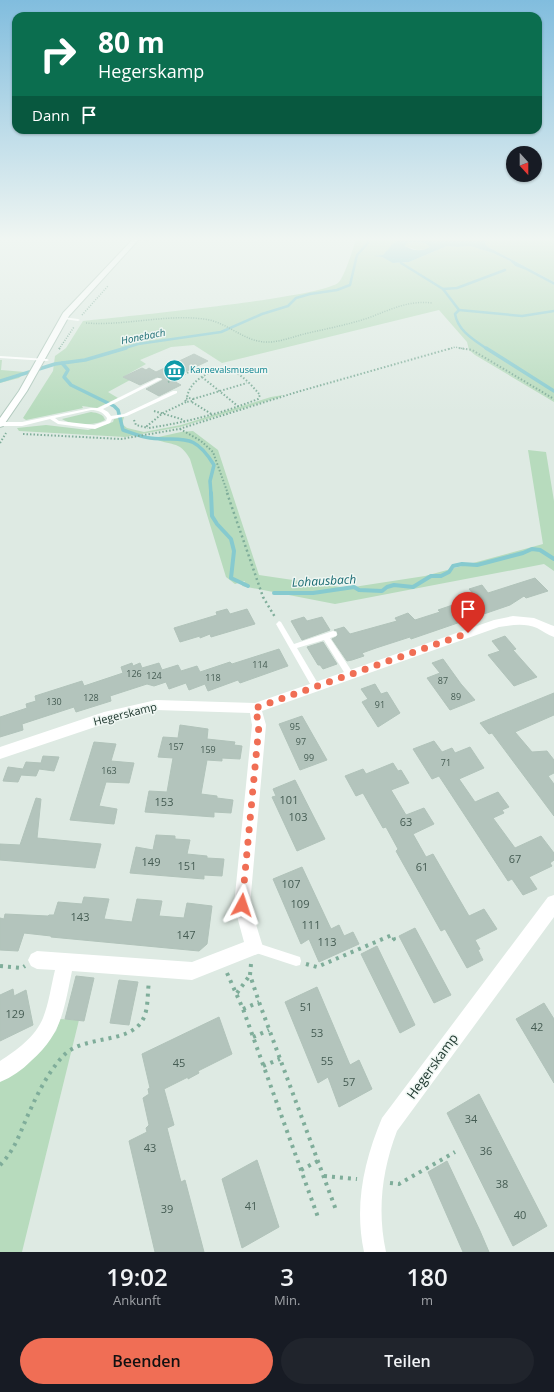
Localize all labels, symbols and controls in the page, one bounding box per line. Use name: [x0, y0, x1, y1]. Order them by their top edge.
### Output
text: 80 m: [98, 23, 165, 61]
icon: right: [32, 28, 84, 80]
text: Hegerskamp: [98, 59, 204, 83]
icon: arrive: [78, 104, 100, 126]
text: Dann: [32, 105, 70, 125]
north arrow: [506, 146, 542, 182]
map controls: [506, 146, 542, 182]
water label: Honebach: [120, 325, 167, 347]
museum icon: Karnevalsmuseum: [161, 357, 187, 383]
place label: Karnevalsmuseum: [190, 363, 268, 376]
water label: Lohausbach: [291, 570, 357, 591]
pin: [451, 592, 485, 633]
icon: arrive: [457, 598, 479, 620]
house number: 114: [252, 658, 268, 671]
house number: 126: [126, 667, 142, 680]
house number: 124: [146, 669, 162, 682]
house number: 118: [205, 671, 221, 684]
house number: 87: [438, 674, 448, 687]
house number: 89: [451, 690, 461, 703]
house number: 128: [83, 691, 99, 704]
house number: 130: [46, 695, 62, 708]
street label: Hegerskamp: [92, 698, 158, 729]
house number: 91: [375, 698, 385, 711]
house number: 95: [290, 720, 300, 733]
house number: 97: [296, 735, 306, 748]
house number: 157: [168, 740, 184, 753]
house number: 159: [200, 743, 216, 756]
house number: 99: [304, 751, 314, 764]
house number: 71: [441, 756, 451, 769]
house number: 163: [101, 764, 117, 777]
house number: 101: [280, 792, 298, 807]
house number: 153: [155, 794, 173, 809]
house number: 103: [289, 809, 307, 824]
house number: 63: [400, 814, 412, 829]
house number: 67: [509, 851, 521, 866]
house number: 149: [142, 854, 160, 869]
house number: 151: [178, 858, 196, 873]
house number: 61: [416, 859, 428, 874]
house number: 107: [282, 876, 300, 891]
position arrow: [221, 884, 263, 926]
house number: 109: [291, 896, 309, 911]
house number: 143: [71, 909, 89, 924]
house number: 111: [302, 917, 320, 932]
house number: 147: [177, 927, 195, 942]
house number: 113: [318, 934, 336, 949]
house number: 51: [300, 999, 312, 1014]
house number: 129: [6, 1006, 24, 1021]
house number: 42: [531, 1019, 543, 1034]
house number: 53: [311, 1025, 323, 1040]
street label: Hegerskamp: [402, 1030, 462, 1102]
house number: 55: [321, 1053, 333, 1068]
house number: 45: [173, 1055, 185, 1070]
house number: 57: [343, 1074, 355, 1089]
house number: 34: [465, 1111, 478, 1126]
house number: 43: [144, 1140, 156, 1155]
house number: 36: [480, 1143, 492, 1158]
house number: 38: [496, 1176, 508, 1191]
house number: 41: [245, 1198, 257, 1213]
house number: 39: [161, 1201, 173, 1216]
house number: 40: [514, 1207, 526, 1222]
text: 19:02: [106, 1260, 168, 1293]
text: 3: [280, 1260, 294, 1293]
text: 180: [407, 1260, 448, 1293]
text: Ankunft: [113, 1291, 161, 1309]
text: Min.: [274, 1291, 300, 1309]
text: m: [421, 1291, 433, 1309]
button: Beenden: [20, 1338, 273, 1384]
button: Teilen: [281, 1338, 534, 1384]

